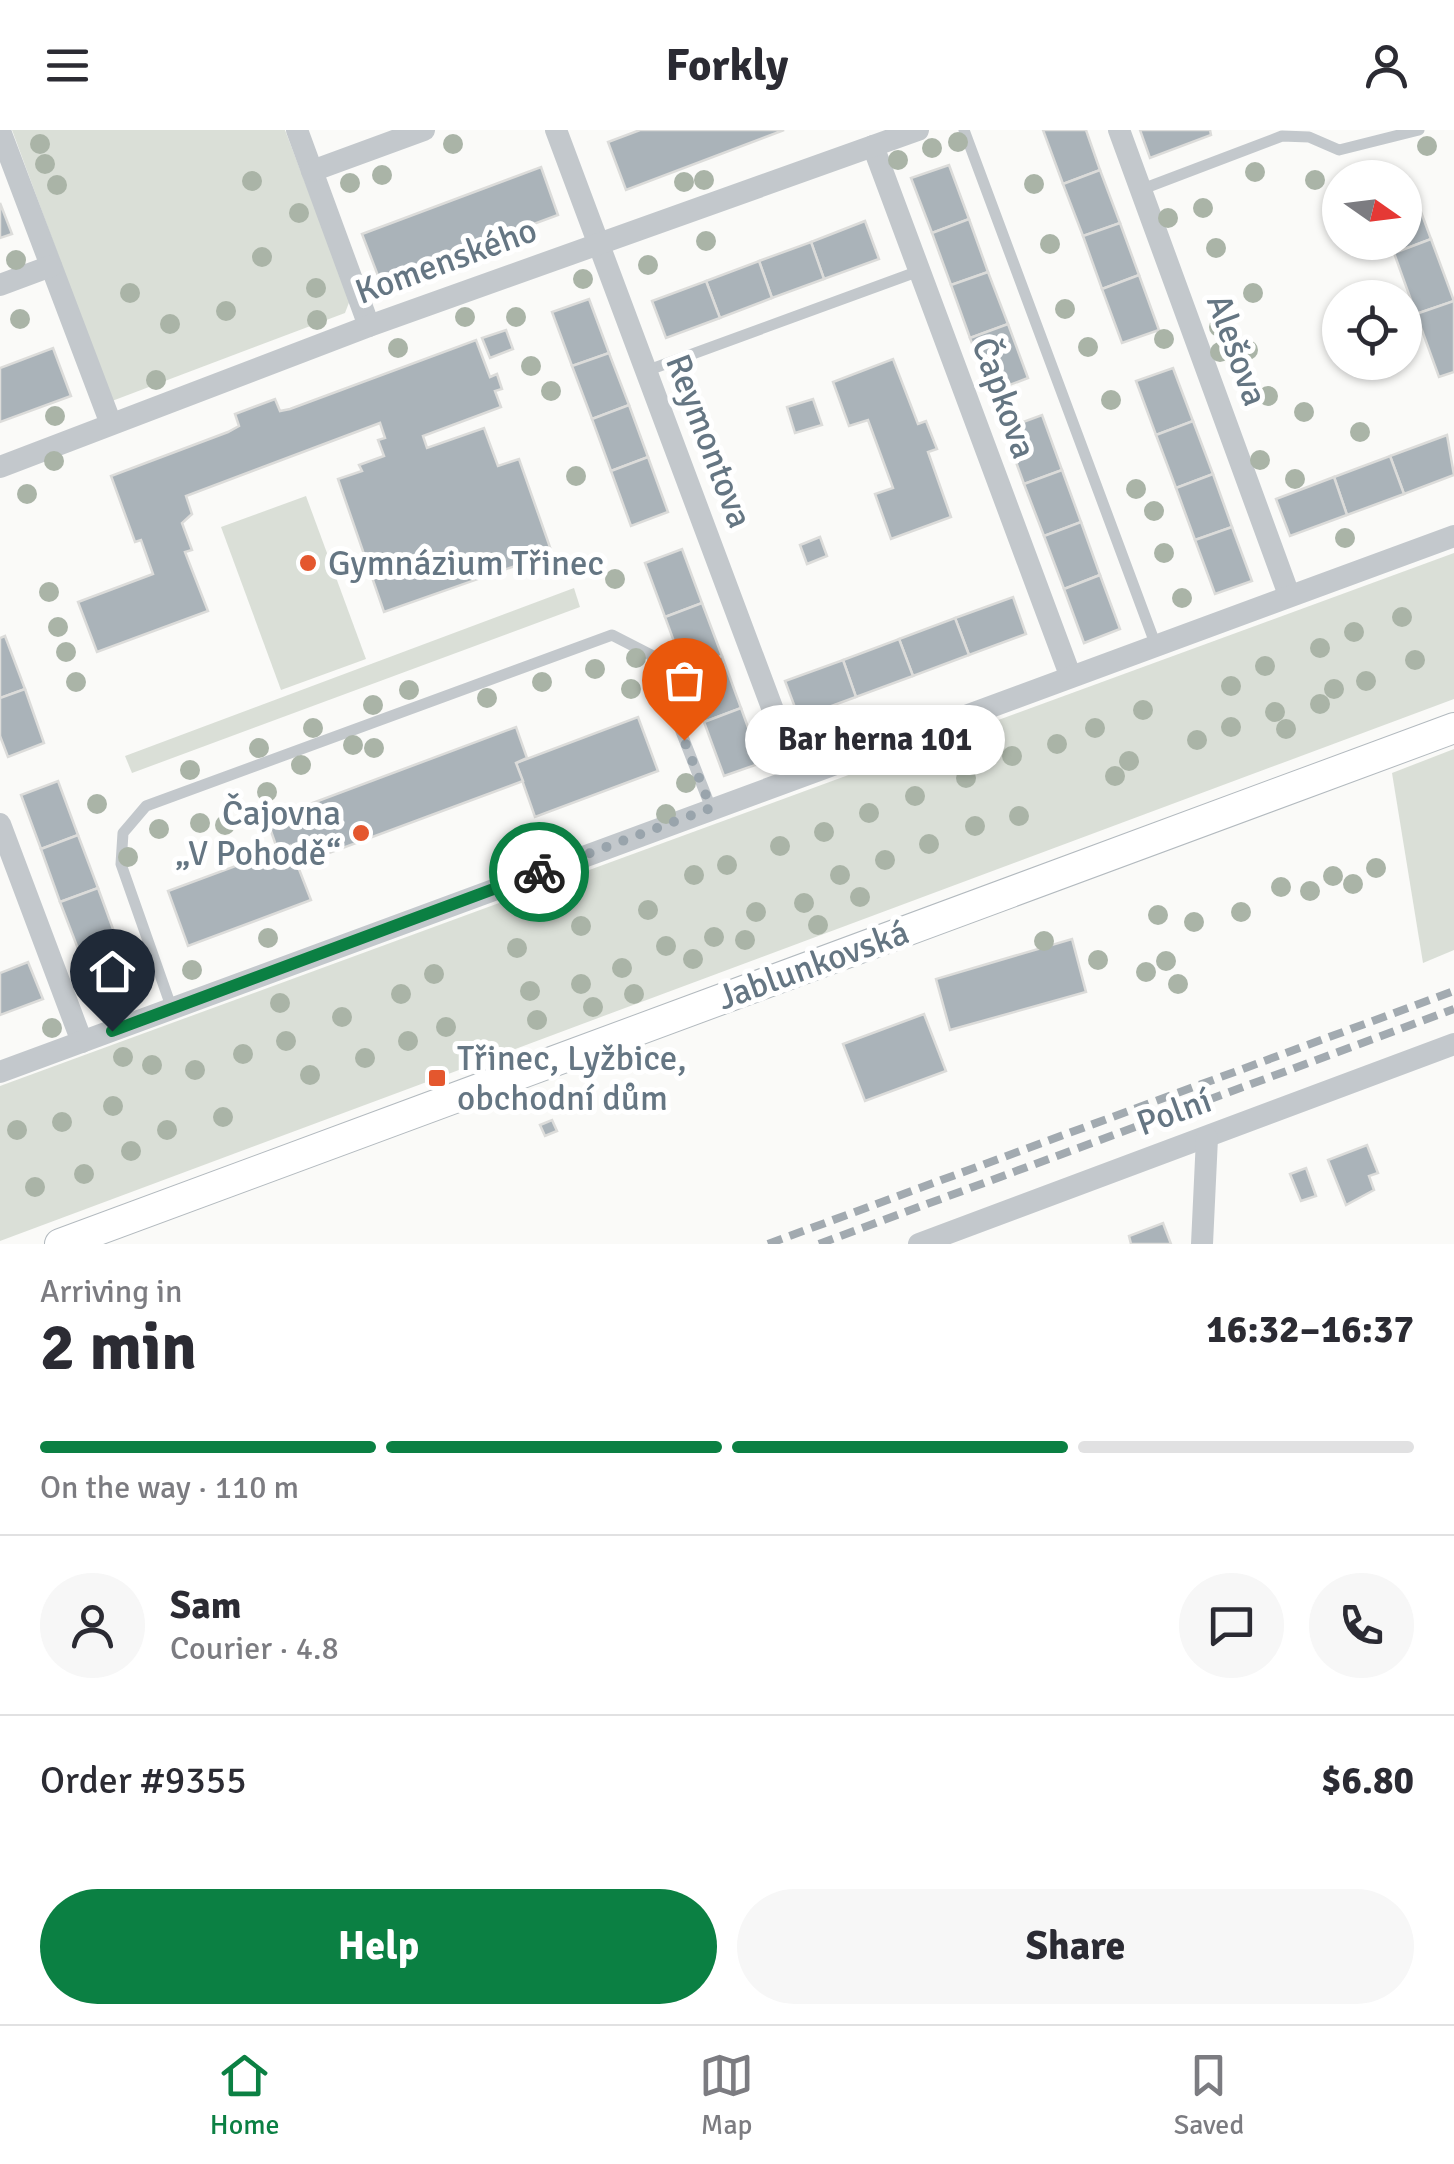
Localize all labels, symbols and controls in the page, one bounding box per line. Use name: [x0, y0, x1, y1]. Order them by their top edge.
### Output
icon: menu: [40, 38, 95, 93]
text: Forkly: [666, 38, 788, 93]
icon: person: [1359, 38, 1414, 93]
north arrow: [1322, 160, 1422, 260]
map controls: [1322, 160, 1422, 380]
street label: Komenského: [349, 208, 543, 314]
button: locate: [1322, 280, 1422, 380]
street label: Alešova: [1197, 288, 1277, 412]
street label: Čapkova: [962, 332, 1046, 464]
street label: Reymontova: [656, 348, 762, 534]
place label: Gymnázium Třinec: [328, 542, 604, 585]
marker: Gymnázium Třinec: [297, 552, 319, 574]
pin: [642, 638, 727, 741]
icon: bag: [657, 653, 712, 708]
callout: Bar herna 101: [744, 705, 1004, 775]
text: Bar herna 101: [778, 720, 972, 759]
place label: Čajovna „V Pohodě“: [175, 792, 341, 875]
marker: Čajovna „V Pohodě“: [350, 822, 372, 844]
courier: [489, 822, 589, 922]
icon: bike: [512, 845, 567, 900]
street label: Jablunkovská: [712, 911, 914, 1019]
pin: [70, 929, 155, 1032]
icon: home: [85, 944, 140, 999]
place label: Třinec, Lyžbice, obchodní dům: [457, 1037, 687, 1120]
marker: Třinec, Lyžbice, obchodní dům: [426, 1067, 448, 1089]
street label: Polní: [1131, 1079, 1218, 1145]
text: Arriving in: [40, 1272, 182, 1311]
text: 16:32–16:37: [1206, 1306, 1414, 1353]
text: 2 min: [40, 1308, 197, 1388]
text: On the way · 110 m: [40, 1468, 299, 1507]
button: person: [40, 1573, 145, 1678]
button: chat: [1179, 1573, 1284, 1678]
button: phone: [1309, 1573, 1414, 1678]
text: Sam: [170, 1582, 241, 1629]
text: Courier · 4.8: [170, 1629, 339, 1668]
text: Order #9355: [40, 1757, 247, 1804]
text: $6.80: [1321, 1757, 1414, 1804]
button: Help: [40, 1889, 717, 2004]
button: Share: [737, 1889, 1414, 2004]
tab: Home: [210, 2048, 280, 2142]
tab: Map: [699, 2048, 754, 2142]
tab: Saved: [1174, 2048, 1244, 2142]

